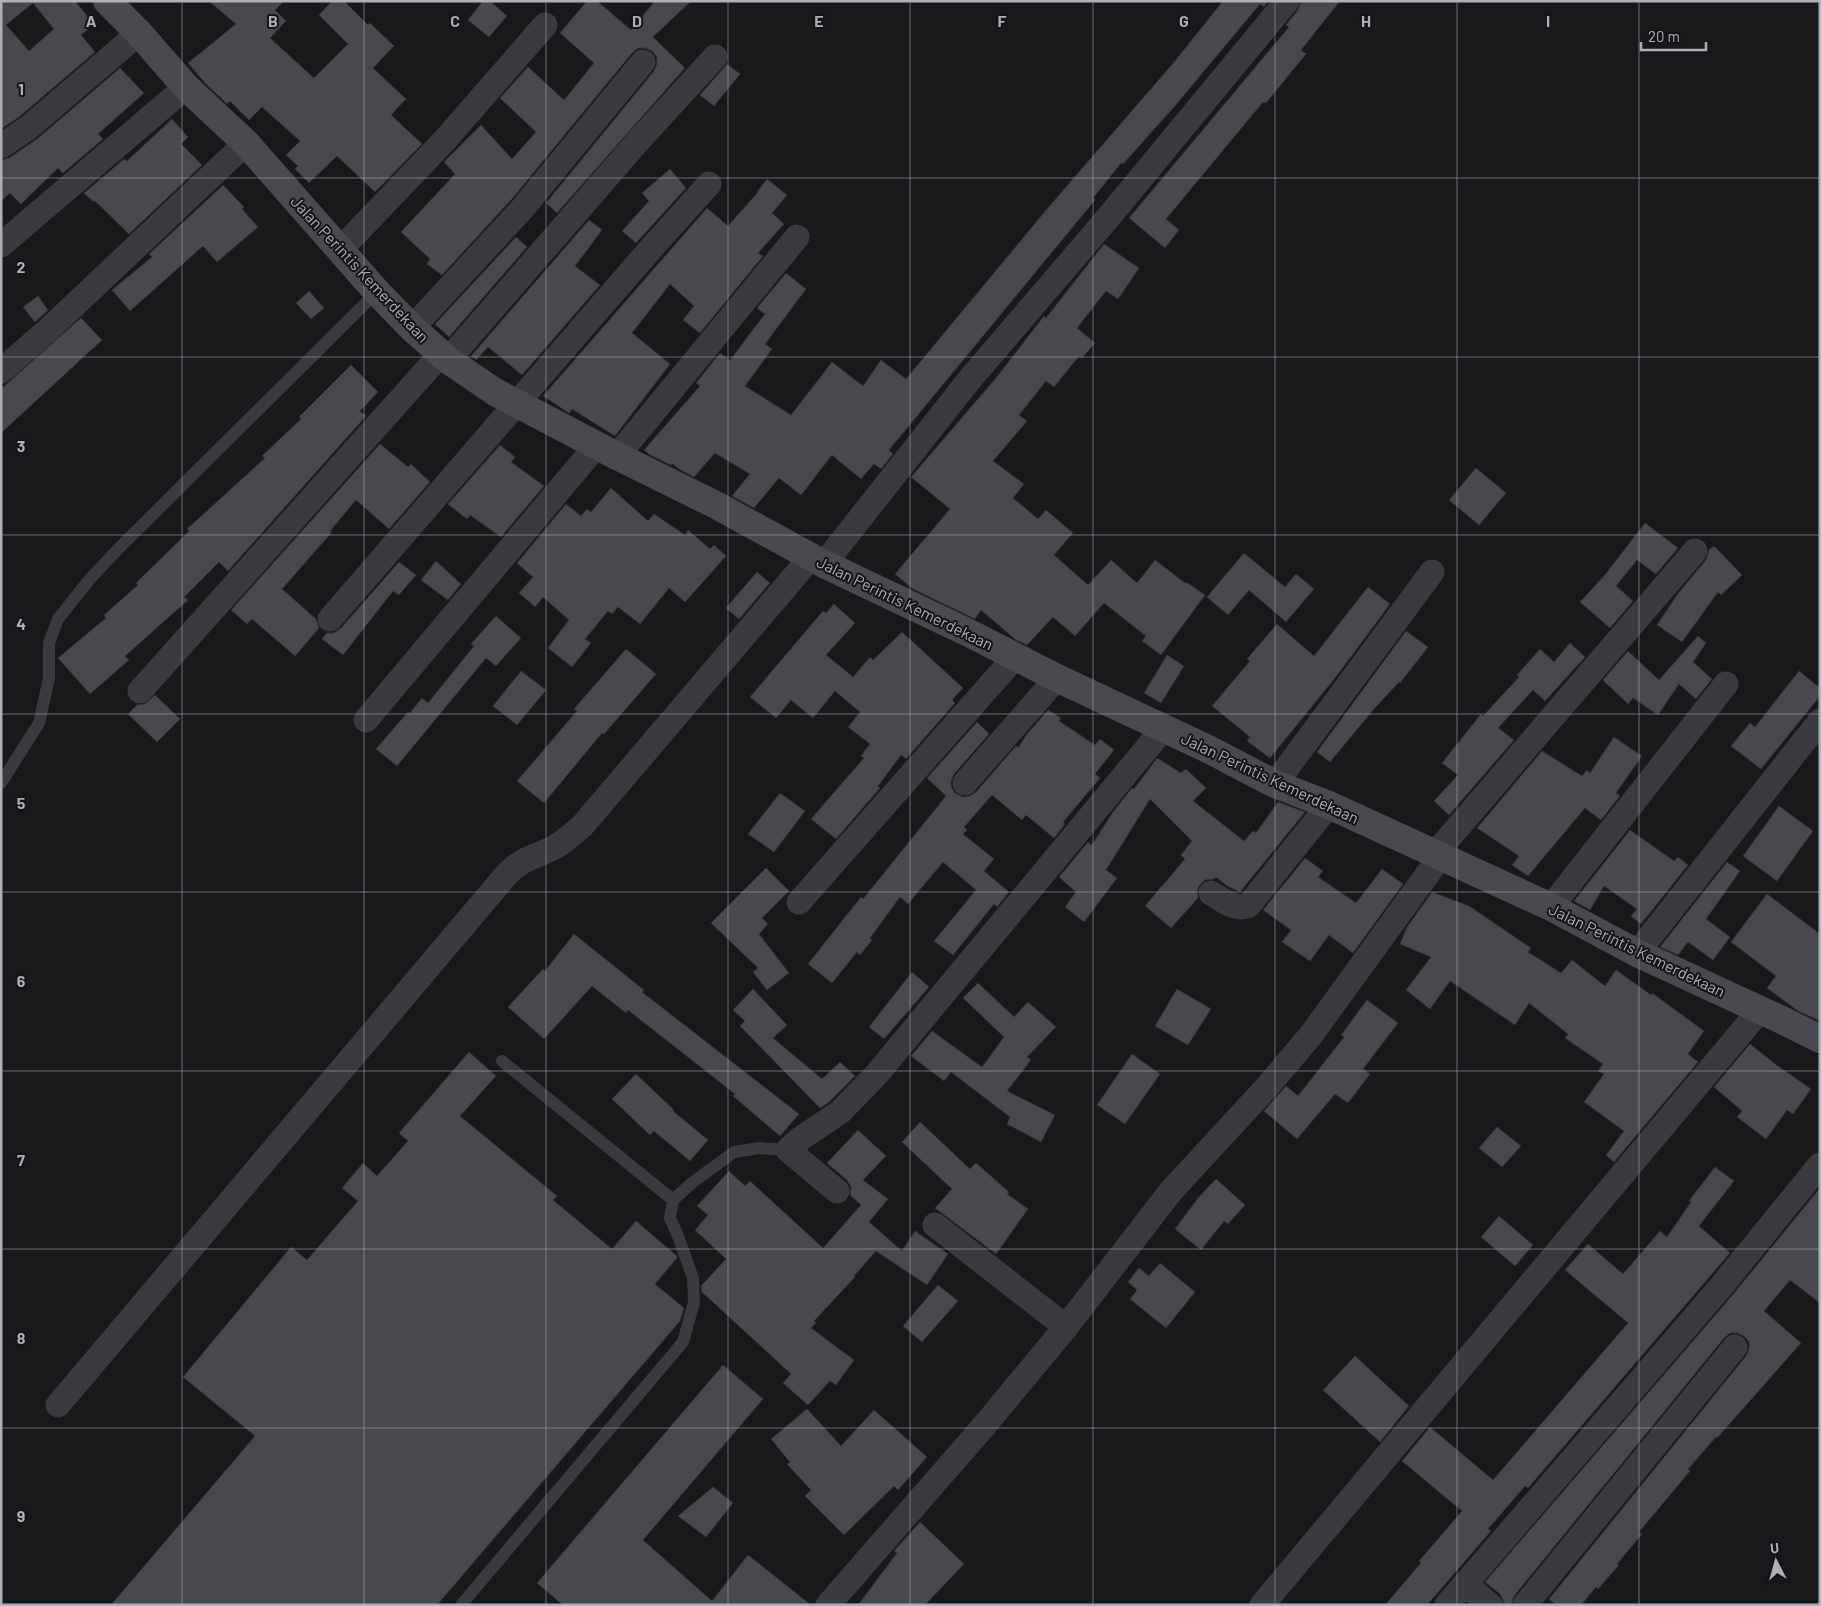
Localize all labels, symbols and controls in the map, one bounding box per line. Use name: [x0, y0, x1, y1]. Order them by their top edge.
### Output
text: A: [86, 11, 97, 30]
text: B: [268, 11, 278, 30]
text: C: [450, 11, 460, 30]
text: D: [632, 11, 642, 30]
text: E: [814, 11, 824, 30]
text: F: [998, 11, 1007, 30]
text: G: [1179, 11, 1189, 30]
text: H: [1361, 11, 1371, 30]
text: I: [1546, 11, 1550, 30]
scale bar: [1641, 20, 1706, 52]
text: 20 m: [1648, 27, 1680, 45]
text: 1: [18, 79, 24, 98]
street label: Jalan Perintis Kemerdekaan: [287, 191, 433, 346]
text: 2: [17, 257, 26, 276]
text: 3: [17, 436, 25, 455]
street label: Jalan Perintis Kemerdekaan: [814, 552, 996, 654]
text: 4: [16, 614, 26, 633]
street label: Jalan Perintis Kemerdekaan: [1178, 728, 1362, 827]
text: 5: [17, 793, 26, 812]
street label: Jalan Perintis Kemerdekaan: [1546, 899, 1728, 1001]
text: 6: [17, 971, 26, 990]
text: 7: [17, 1150, 25, 1169]
text: 8: [17, 1328, 26, 1347]
text: 9: [17, 1506, 25, 1525]
north arrow: [1751, 1536, 1801, 1586]
text: U: [1769, 1539, 1780, 1556]

